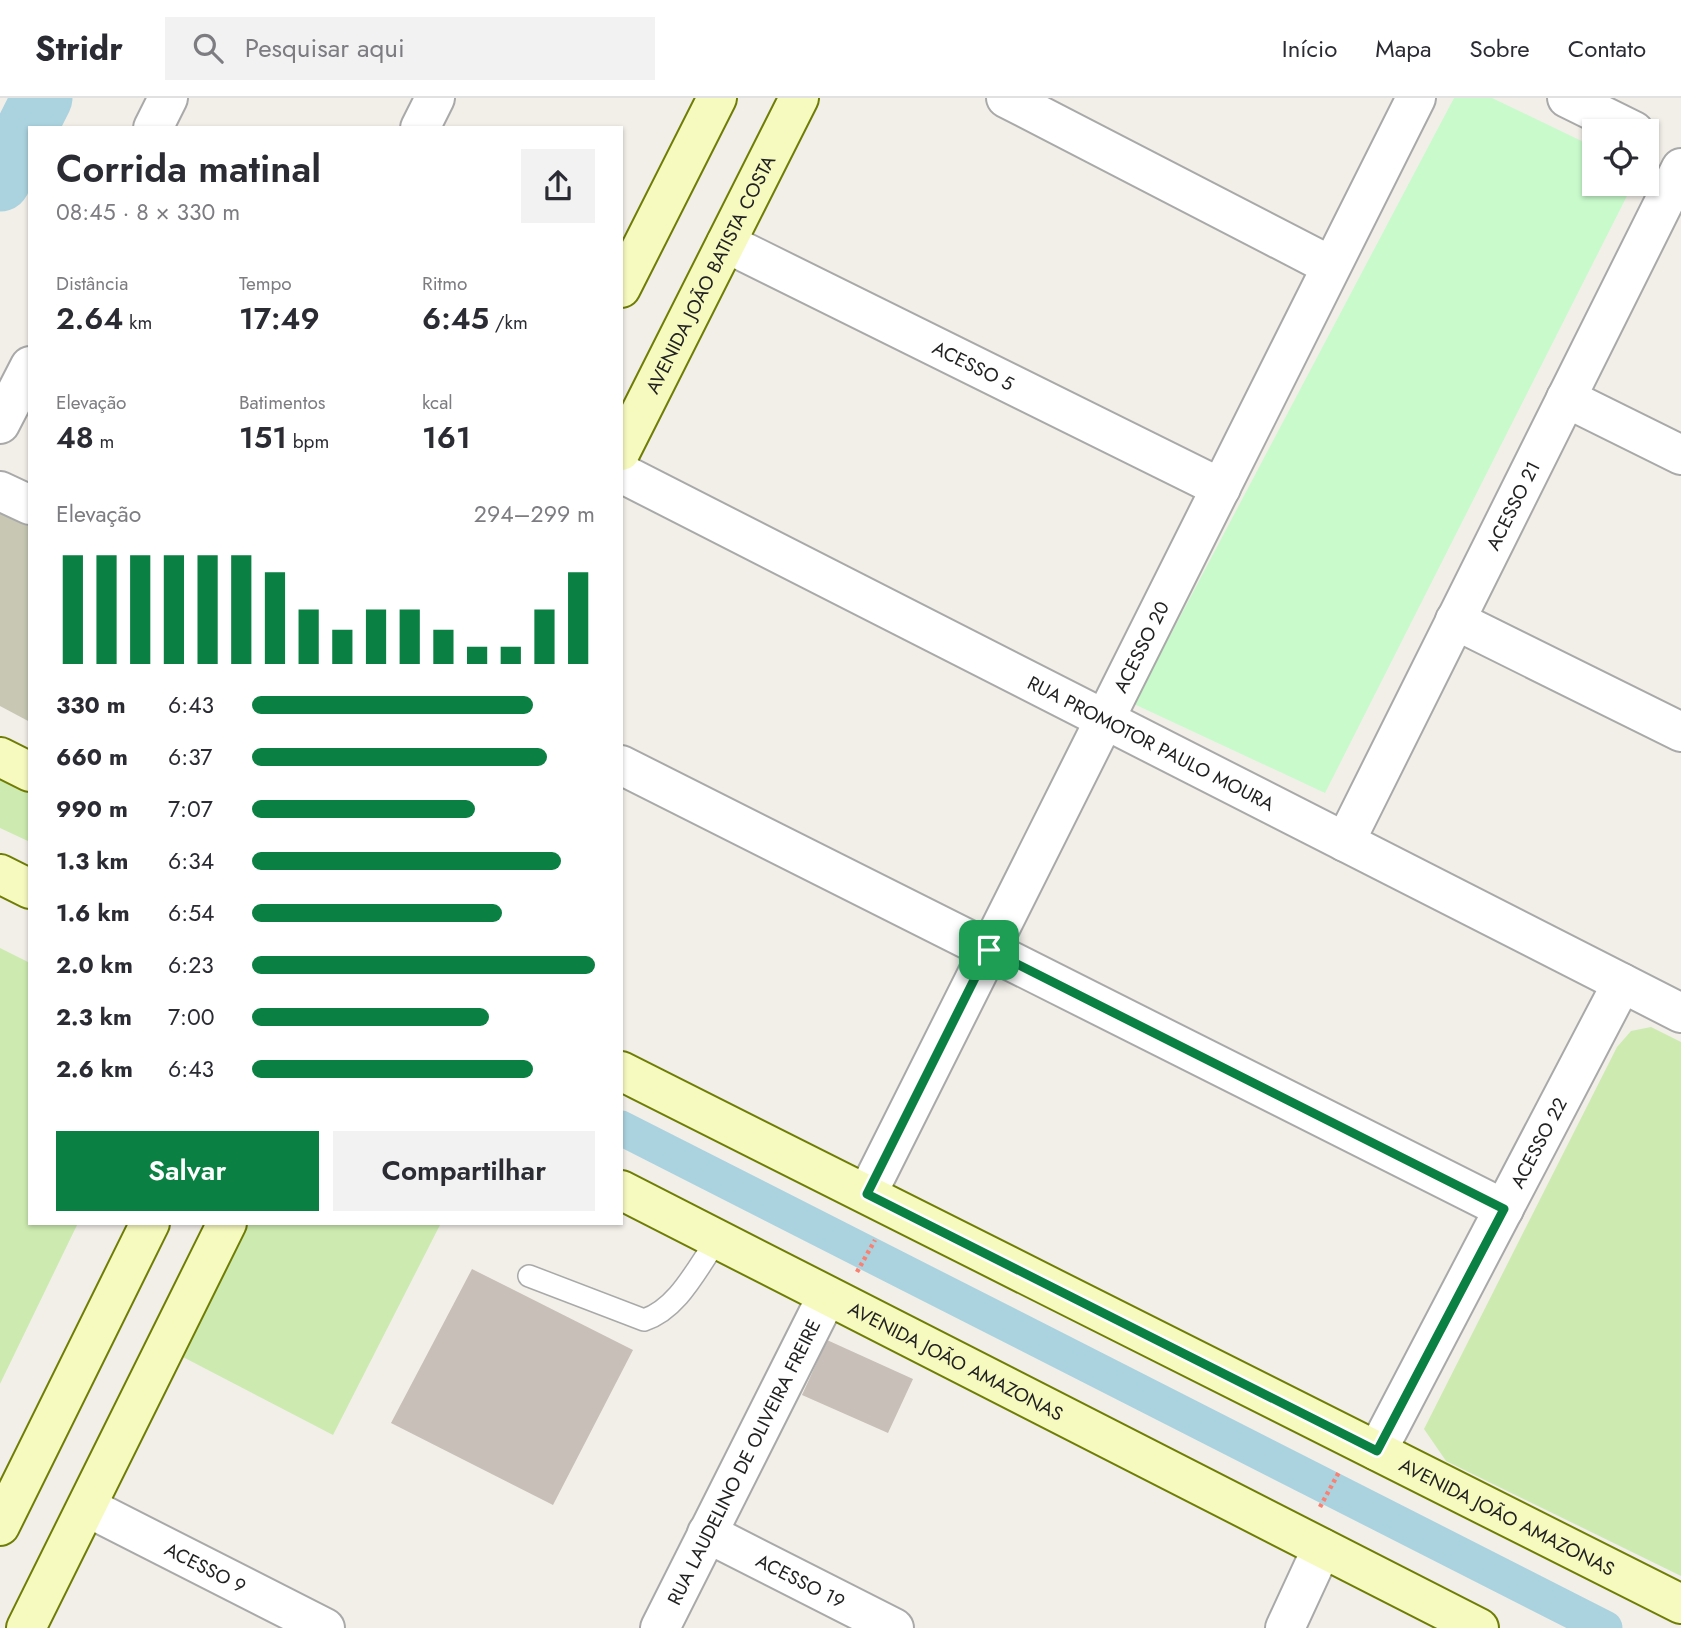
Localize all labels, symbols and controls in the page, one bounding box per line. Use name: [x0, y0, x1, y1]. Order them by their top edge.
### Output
search box: [165, 17, 655, 80]
text: Stridr: [35, 25, 123, 72]
icon: search: [189, 29, 227, 67]
text: Pesquisar aqui: [245, 29, 405, 67]
text: Início: [1282, 31, 1337, 66]
text: Mapa: [1375, 31, 1432, 66]
text: Sobre: [1470, 31, 1530, 66]
text: Contato: [1568, 31, 1646, 66]
map controls: [1582, 119, 1659, 196]
button: locate: [1582, 119, 1659, 196]
text: Corrida matinal: [56, 141, 321, 196]
button: share: [521, 149, 595, 223]
street label: AVENIDA JOÃO BATISTA COSTA: [639, 150, 782, 398]
text: 08:45 · 8 × 330 m: [56, 195, 240, 229]
text: Distância: [56, 270, 128, 297]
text: Tempo: [239, 270, 292, 297]
text: Ritmo: [422, 270, 467, 297]
text: 2.64: [56, 297, 123, 340]
text: 17:49: [239, 297, 320, 340]
text: 6:45: [422, 297, 489, 340]
text: km: [123, 309, 152, 336]
text: /km: [489, 309, 528, 336]
street label: ACESSO 5: [928, 334, 1019, 397]
text: Elevação: [56, 389, 127, 416]
text: Batimentos: [239, 389, 325, 416]
text: kcal: [422, 389, 453, 416]
text: 48: [56, 416, 94, 459]
text: 151: [239, 416, 287, 459]
text: 161: [422, 416, 471, 459]
text: m: [94, 428, 114, 455]
text: bpm: [287, 428, 329, 455]
street label: ACESSO 21: [1479, 456, 1546, 555]
text: Elevação: [56, 497, 141, 531]
text: 294–299 m: [474, 497, 595, 531]
street label: ACESSO 20: [1107, 596, 1175, 697]
street label: RUA PROMOTOR PAULO MOURA: [1023, 669, 1280, 817]
text: 330 m: [56, 688, 126, 722]
text: 6:43: [168, 688, 214, 722]
text: 660 m: [56, 740, 128, 774]
text: 6:37: [168, 740, 212, 774]
text: 990 m: [56, 792, 128, 826]
text: 7:07: [168, 792, 213, 826]
text: 1.3 km: [56, 844, 128, 878]
text: 6:34: [168, 844, 214, 878]
text: 1.6 km: [56, 896, 130, 930]
text: 6:54: [168, 896, 215, 930]
pin: [959, 920, 1019, 980]
icon: arrive: [970, 931, 1008, 969]
text: 2.0 km: [56, 948, 133, 982]
text: 6:23: [168, 948, 214, 982]
text: 2.3 km: [56, 1000, 132, 1034]
text: 7:00: [168, 1000, 215, 1034]
text: 2.6 km: [56, 1052, 133, 1086]
text: 6:43: [168, 1052, 214, 1086]
street label: ACESSO 22: [1504, 1093, 1573, 1193]
button: Salvar: [56, 1131, 319, 1211]
button: Compartilhar: [333, 1131, 595, 1211]
street label: AVENIDA JOÃO AMAZONAS: [844, 1295, 1068, 1427]
street label: RUA LAUDELINO DE OLIVEIRA FREIRE: [660, 1314, 827, 1609]
street label: AVENIDA JOÃO AMAZONAS: [1395, 1451, 1620, 1582]
street label: ACESSO 9: [160, 1535, 251, 1599]
street label: ACESSO 19: [751, 1547, 850, 1614]

